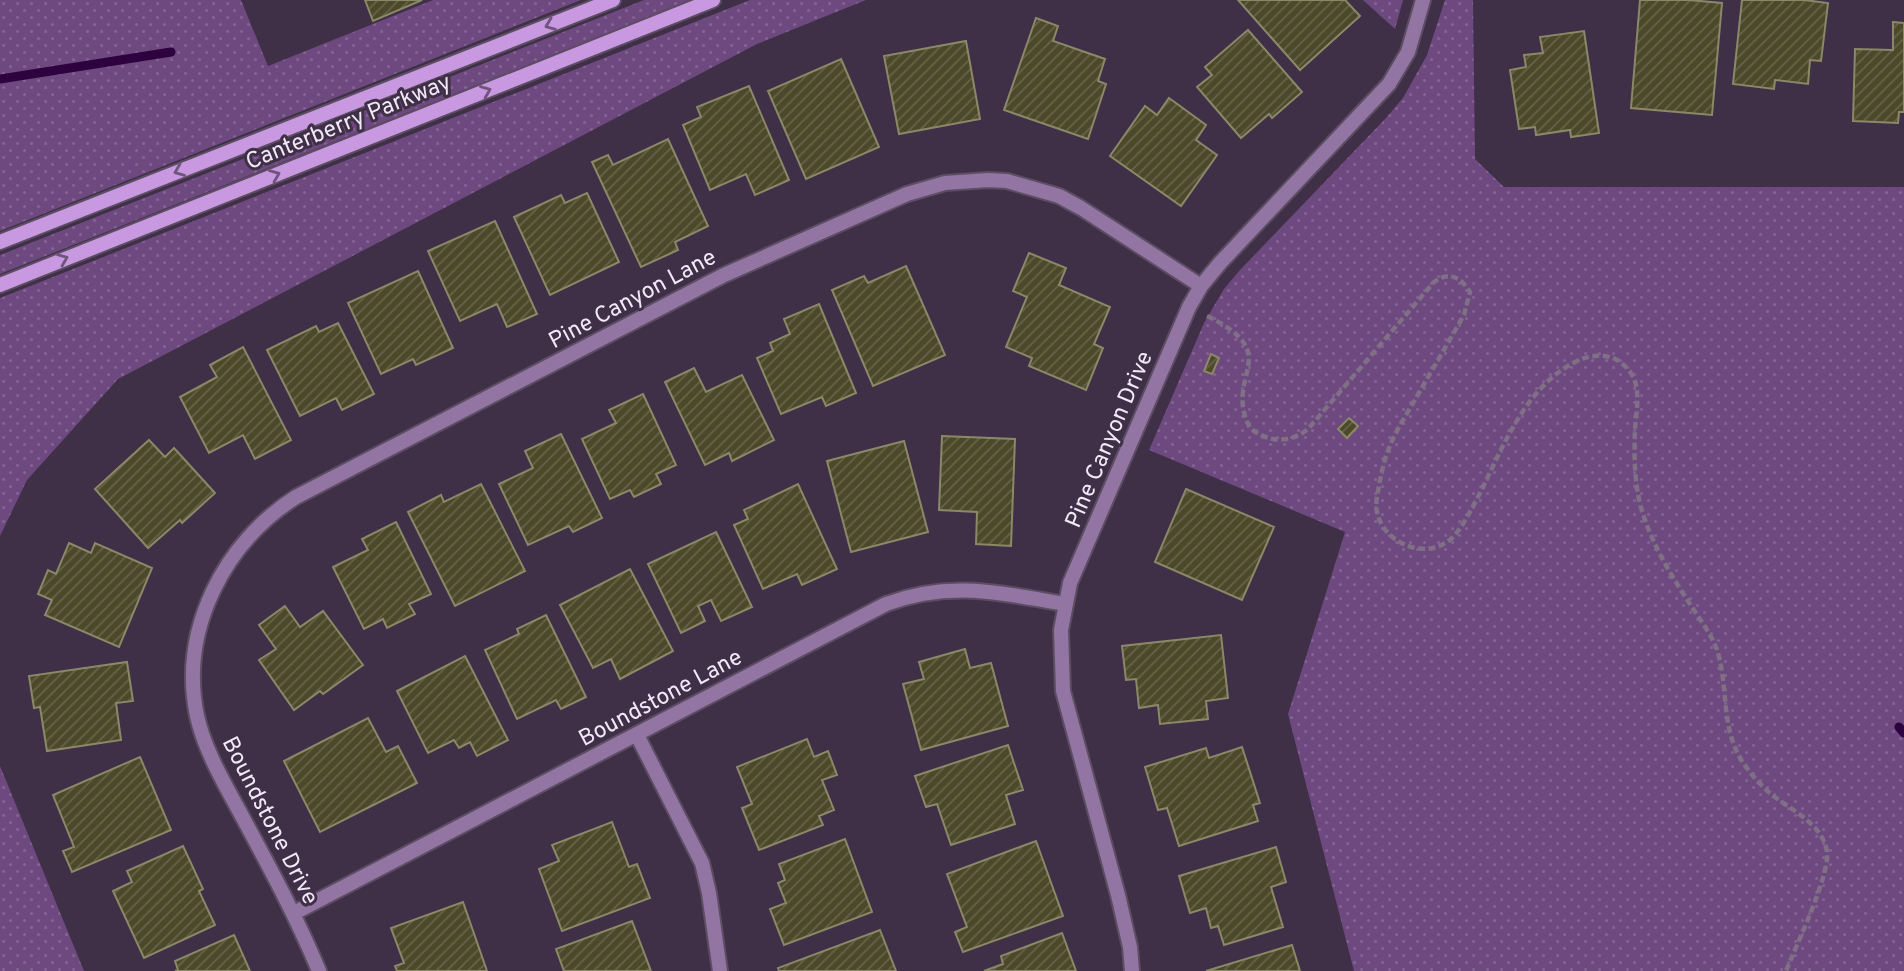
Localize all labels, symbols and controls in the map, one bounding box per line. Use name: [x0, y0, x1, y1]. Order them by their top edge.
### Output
one-way arrow: [544, 16, 556, 30]
street label: Canterberry Parkway: [242, 69, 456, 178]
one-way arrow: [479, 85, 491, 99]
one-way arrow: [173, 163, 185, 177]
one-way arrow: [268, 170, 280, 184]
street label: Pine Canyon Lane: [544, 244, 722, 357]
one-way arrow: [57, 254, 69, 268]
street label: Pine Canyon Drive: [1060, 347, 1161, 533]
street label: Boundstone Lane: [574, 644, 748, 755]
street label: Boundstone Drive: [214, 732, 324, 910]

